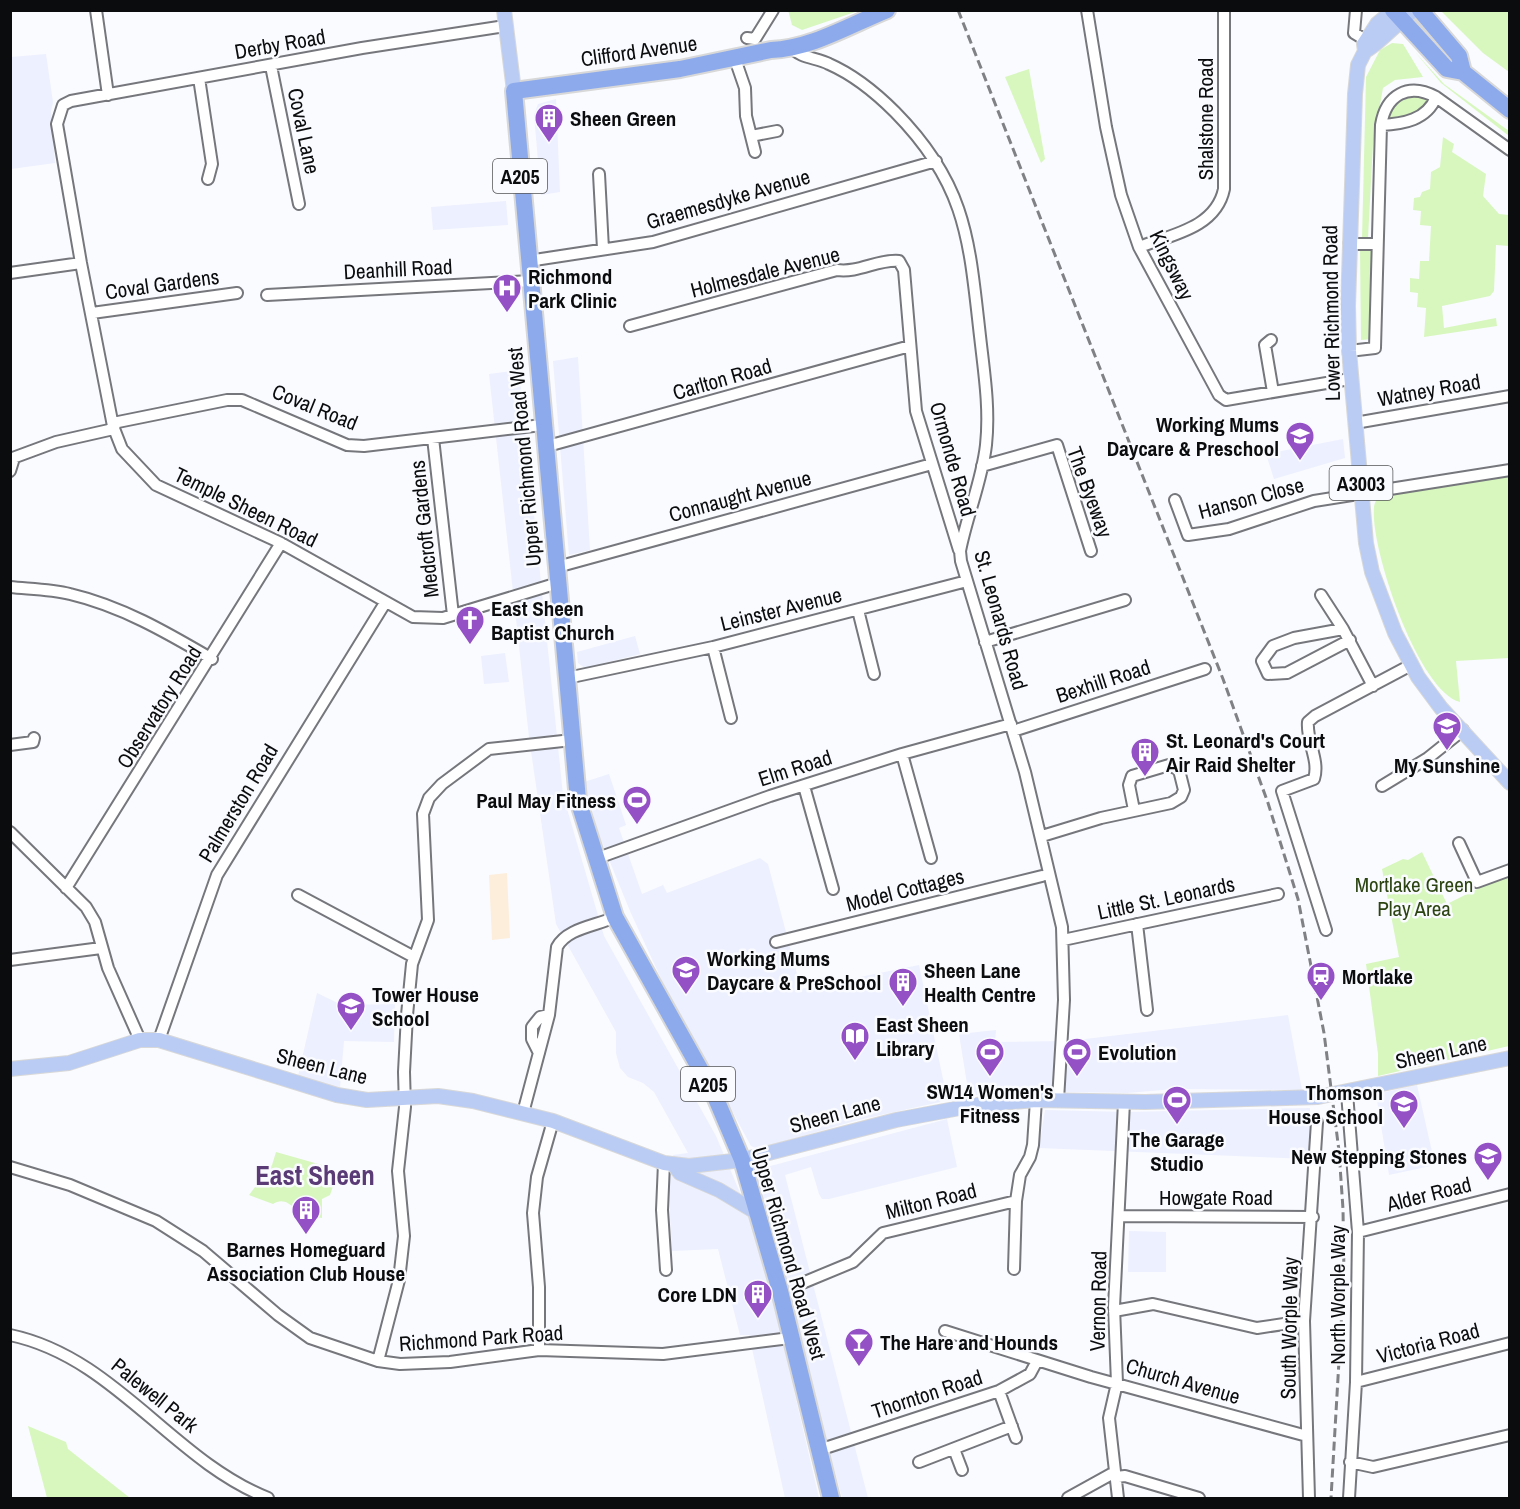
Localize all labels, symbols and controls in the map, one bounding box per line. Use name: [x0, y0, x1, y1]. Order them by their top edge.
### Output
street label: Derby Road: [232, 22, 328, 66]
street label: Clifford Avenue: [579, 28, 699, 74]
street label: Shalstone Road: [1191, 58, 1220, 180]
street label: Coval Lane: [281, 85, 327, 177]
building icon: Sheen Green: [533, 102, 565, 144]
place label: Sheen Green: [570, 104, 676, 133]
road number: A205: [493, 159, 547, 193]
street label: Graemesdyke Avenue: [643, 162, 813, 236]
street label: Kingsway: [1143, 225, 1202, 305]
street label: Lower Richmond Road: [1315, 225, 1347, 401]
street label: Holmesdale Avenue: [687, 239, 843, 305]
street label: Deanhill Road: [343, 252, 453, 286]
street label: Coval Gardens: [103, 262, 221, 306]
place label: Richmond Park Clinic: [528, 262, 617, 315]
hospital icon: Richmond Park Clinic: [491, 272, 523, 314]
street label: Upper Richmond Road West: [500, 346, 548, 568]
street label: Carlton Road: [669, 351, 775, 407]
street label: Watney Road: [1375, 367, 1483, 413]
street label: Coval Road: [268, 377, 362, 437]
street label: Ormonde Road: [923, 398, 983, 520]
place label: Working Mums Daycare & Preschool: [1107, 410, 1279, 463]
school or university icon: Working Mums Daycare & Preschool: [1284, 420, 1316, 462]
street label: The Byeway: [1060, 443, 1120, 542]
street label: Medcroft Gardens: [402, 459, 446, 599]
street label: Temple Sheen Road: [170, 460, 322, 554]
street label: Connaught Avenue: [666, 463, 814, 529]
road number: A3003: [1330, 466, 1392, 500]
street label: Hanson Close: [1195, 470, 1307, 526]
street label: St. Leonards Road: [967, 547, 1035, 693]
street label: Leinster Avenue: [717, 580, 845, 638]
place label: East Sheen Baptist Church: [491, 594, 614, 647]
church icon: East Sheen Baptist Church: [454, 604, 486, 646]
street label: Observatory Road: [110, 640, 208, 774]
street label: Bexhill Road: [1052, 652, 1154, 710]
school or university icon: My Sunshine: [1431, 710, 1463, 752]
place label: St. Leonard's Court Air Raid Shelter: [1166, 726, 1325, 779]
building icon: St. Leonard's Court Air Raid Shelter: [1129, 736, 1161, 778]
street label: Palmerston Road: [191, 739, 285, 867]
street label: Elm Road: [755, 743, 835, 793]
place label: My Sunshine: [1394, 751, 1500, 780]
sports icon: Paul May Fitness: [621, 784, 653, 826]
place label: Paul May Fitness: [476, 786, 616, 815]
street label: Model Cottages: [843, 861, 967, 919]
street label: Little St. Leonards: [1095, 869, 1237, 927]
park label: Mortlake Green Play Area: [1355, 870, 1473, 923]
place label: Working Mums Daycare & PreSchool: [707, 944, 881, 997]
school or university icon: Working Mums Daycare & PreSchool: [670, 954, 702, 996]
place label: Sheen Lane Health Centre: [924, 956, 1036, 1009]
station icon: Mortlake: [1305, 960, 1337, 1002]
place label: Mortlake: [1342, 962, 1413, 991]
building icon: Sheen Lane Health Centre: [887, 966, 919, 1008]
place label: Tower House School: [372, 980, 479, 1033]
school or university icon: Tower House School: [335, 990, 367, 1032]
place label: East Sheen Library: [876, 1010, 969, 1063]
library icon: East Sheen Library: [839, 1020, 871, 1062]
street label: Sheen Lane: [1393, 1028, 1489, 1076]
sports icon: SW14 Women's Fitness: [974, 1036, 1006, 1078]
sports icon: Evolution: [1061, 1036, 1093, 1078]
place label: Evolution: [1098, 1038, 1176, 1067]
street label: Sheen Lane: [273, 1041, 371, 1091]
road number: A205: [681, 1067, 735, 1101]
place label: SW14 Women's Fitness: [926, 1077, 1054, 1130]
place label: Thomson House School: [1268, 1078, 1383, 1131]
sports icon: The Garage Studio: [1161, 1084, 1193, 1126]
street label: Sheen Lane: [786, 1088, 884, 1140]
school or university icon: Thomson House School: [1388, 1088, 1420, 1130]
place label: The Garage Studio: [1130, 1125, 1224, 1178]
school or university icon: New Stepping Stones: [1472, 1140, 1504, 1182]
place label: New Stepping Stones: [1291, 1142, 1467, 1171]
street label: Upper Richmond Road West: [745, 1143, 833, 1363]
district label: East Sheen: [255, 1157, 375, 1193]
street label: Alder Road: [1383, 1170, 1474, 1219]
street label: Milton Road: [882, 1176, 980, 1226]
street label: Howgate Road: [1159, 1183, 1273, 1212]
building icon: Barnes Homeguard Association Club House: [290, 1194, 322, 1236]
street label: North Worple Way: [1323, 1225, 1352, 1365]
place label: Barnes Homeguard Association Club House: [207, 1235, 405, 1288]
street label: Vernon Road: [1083, 1250, 1113, 1352]
street label: South Worple Way: [1273, 1256, 1305, 1400]
building icon: Core LDN: [742, 1278, 774, 1320]
place label: Core LDN: [658, 1280, 737, 1309]
street label: Victoria Road: [1374, 1315, 1482, 1371]
street label: Richmond Park Road: [398, 1318, 564, 1358]
bar icon: The Hare and Hounds: [843, 1326, 875, 1368]
place label: The Hare and Hounds: [880, 1328, 1058, 1357]
street label: Palewell Park: [105, 1351, 205, 1439]
street label: Church Avenue: [1123, 1351, 1243, 1411]
street label: Thornton Road: [868, 1362, 986, 1426]

